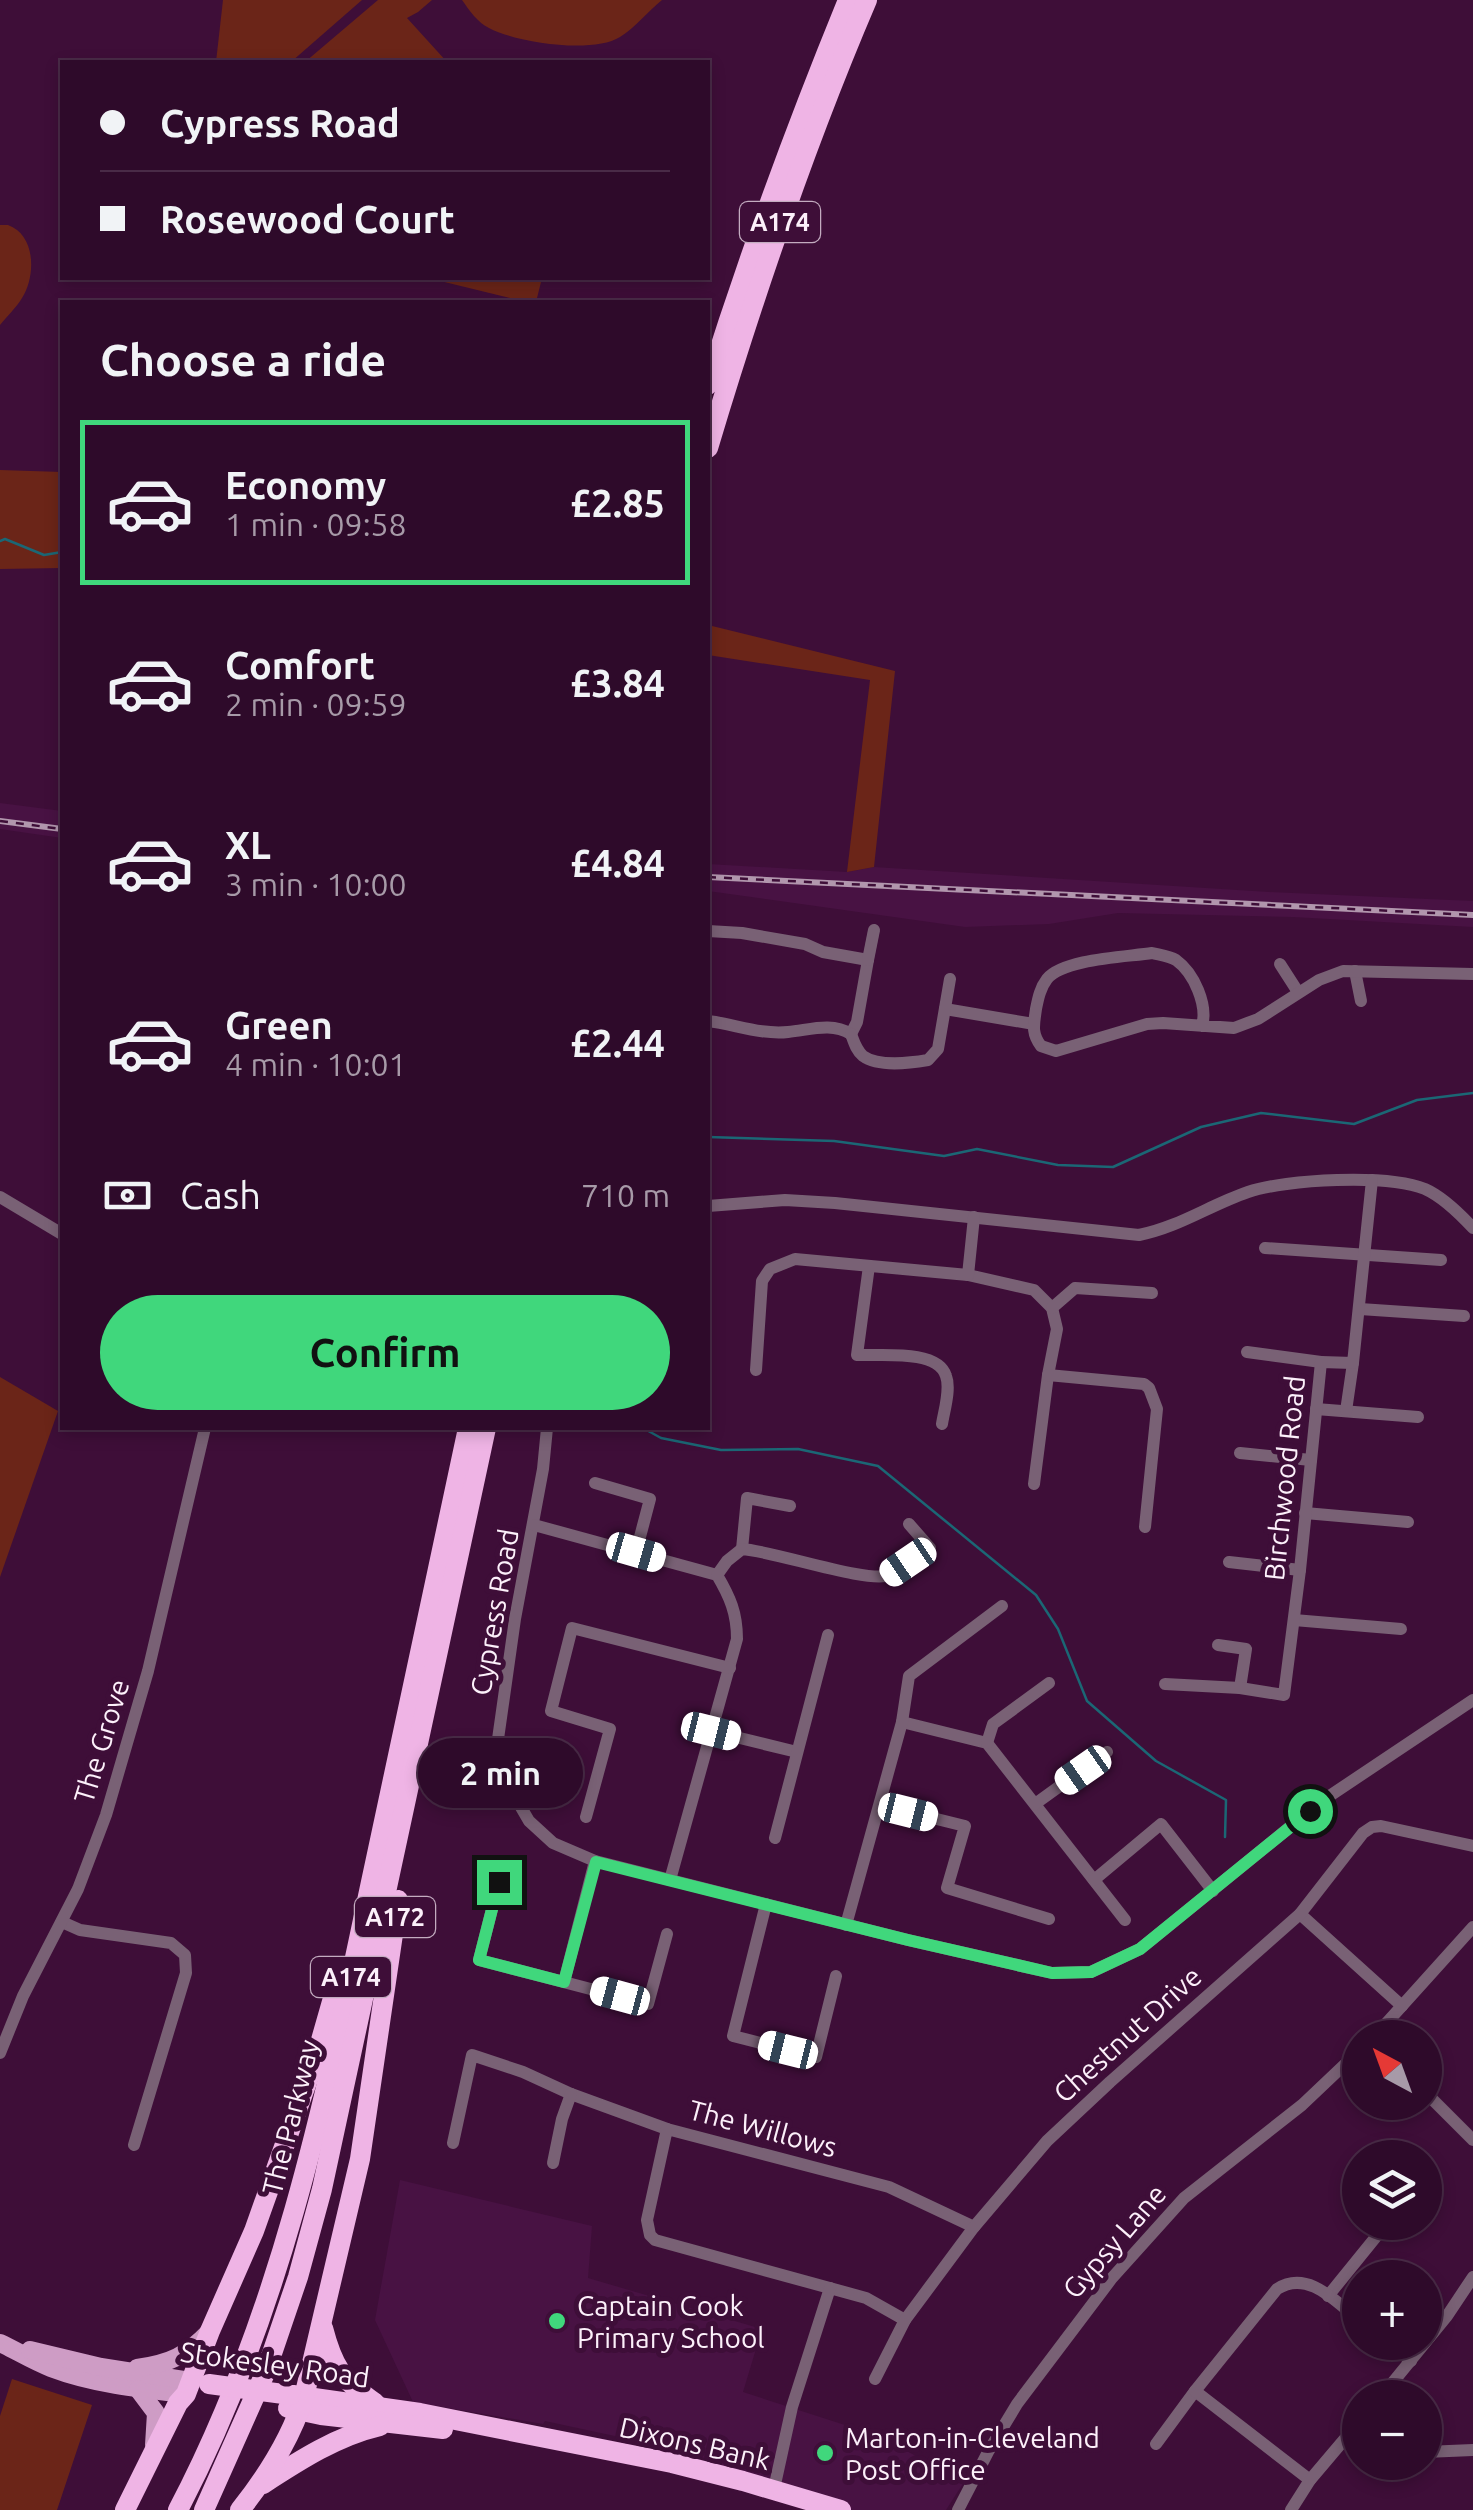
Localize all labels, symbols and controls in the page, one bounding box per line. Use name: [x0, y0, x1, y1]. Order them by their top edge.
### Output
text: Cypress Road: [160, 102, 400, 144]
text: Rosewood Court: [160, 198, 455, 240]
road number: A174: [740, 202, 820, 242]
text: Choose a ride: [100, 334, 386, 385]
icon: car: [105, 458, 195, 548]
text: Economy: [225, 464, 386, 506]
text: £2.85: [570, 482, 665, 524]
text: 1 min · 09:58: [225, 506, 407, 542]
icon: car: [105, 638, 195, 728]
text: Comfort: [225, 644, 375, 686]
text: £3.84: [570, 662, 665, 704]
text: 2 min · 09:59: [225, 686, 407, 722]
icon: car: [105, 818, 195, 908]
text: XL: [225, 824, 271, 866]
text: £4.84: [570, 842, 665, 884]
text: 3 min · 10:00: [225, 866, 407, 902]
icon: car: [105, 998, 195, 1088]
text: Green: [225, 1004, 333, 1046]
text: £2.44: [570, 1022, 665, 1064]
text: 4 min · 10:01: [225, 1046, 407, 1082]
icon: cash: [100, 1168, 155, 1223]
text: Cash: [180, 1174, 261, 1216]
text: 710 m: [581, 1177, 670, 1213]
button: Confirm: [100, 1295, 670, 1410]
street label: Birchwood Road: [1258, 1374, 1310, 1582]
street label: Cypress Road: [464, 1526, 524, 1698]
car: [603, 1529, 669, 1575]
car: [875, 1533, 941, 1591]
street label: The Grove: [67, 1675, 135, 1807]
car: [678, 1709, 744, 1753]
callout: 2 min: [416, 1737, 582, 1807]
car: [1050, 1741, 1116, 1799]
text: 2 min: [460, 1755, 541, 1791]
route start: [1288, 1789, 1333, 1834]
car: [875, 1790, 941, 1834]
route end: [477, 1860, 522, 1905]
road number: A172: [355, 1897, 435, 1937]
road number: A174: [311, 1957, 391, 1997]
street label: Chestnut Drive: [1047, 1960, 1207, 2108]
car: [587, 1974, 653, 2018]
north arrow: [1342, 2020, 1442, 2120]
map controls: [1342, 2020, 1442, 2480]
car: [755, 2028, 821, 2072]
street label: The Parkway: [256, 2036, 324, 2198]
street label: The Willows: [686, 2093, 840, 2163]
button: layers: [1342, 2140, 1442, 2240]
street label: Gypsy Lane: [1056, 2178, 1172, 2304]
button: +: [1342, 2260, 1442, 2360]
place label: Captain Cook Primary School: [577, 2290, 765, 2353]
marker: Captain Cook Primary School: [546, 2310, 568, 2332]
street label: Stokesley Road: [179, 2335, 371, 2393]
button: −: [1342, 2380, 1442, 2480]
street label: Dixons Bank: [617, 2411, 773, 2475]
place label: Marton-in-Cleveland Post Office: [845, 2422, 1100, 2485]
marker: Marton-in-Cleveland Post Office: [814, 2442, 836, 2464]

